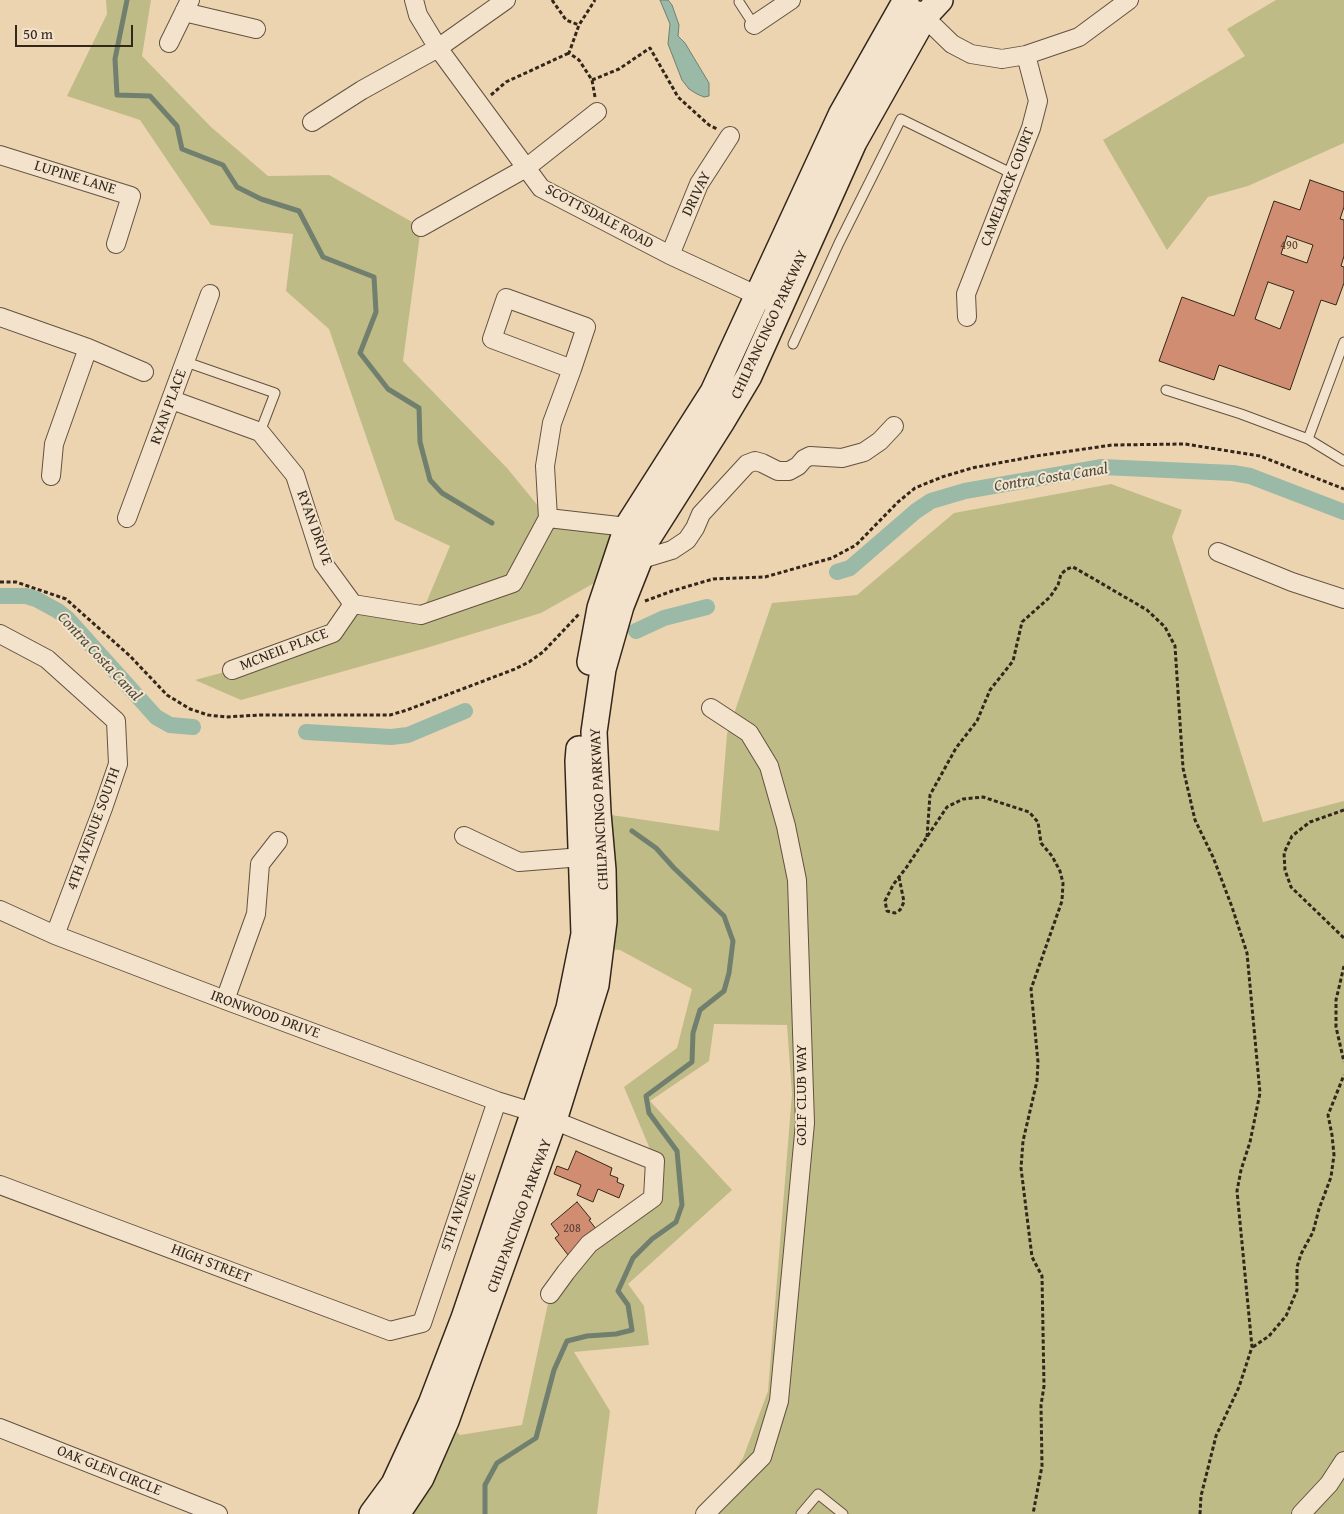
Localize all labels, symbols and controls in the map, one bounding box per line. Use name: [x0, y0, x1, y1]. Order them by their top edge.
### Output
scale bar: [18, 15, 135, 47]
text: 50 m: [23, 23, 53, 44]
street label: CAMELBACK COURT: [977, 125, 1039, 249]
street label: LUPINE LANE: [32, 157, 118, 199]
street label: DRIVAY: [679, 169, 715, 219]
street label: SCOTTSDALE ROAD: [542, 181, 656, 253]
house number: 490: [1280, 239, 1298, 253]
street label: CHILPANCINGO PARKWAY: [728, 248, 812, 402]
street label: RYAN PLACE: [147, 367, 191, 447]
water label: Contra Costa Canal: [993, 460, 1109, 496]
street label: RYAN DRIVE: [292, 488, 336, 568]
water label: Contra Costa Canal: [53, 608, 145, 706]
street label: MCNEIL PLACE: [237, 625, 331, 675]
street label: CHILPANCINGO PARKWAY: [587, 728, 613, 890]
street label: 4TH AVENUE SOUTH: [63, 765, 125, 893]
street label: IRONWOOD DRIVE: [208, 987, 322, 1043]
street label: GOLF CLUB WAY: [793, 1044, 811, 1146]
street label: CHILPANCINGO PARKWAY: [484, 1137, 556, 1295]
street label: 5TH AVENUE: [437, 1171, 481, 1253]
house number: 208: [563, 1222, 581, 1236]
street label: HIGH STREET: [168, 1240, 254, 1288]
street label: OAK GLEN CIRCLE: [54, 1442, 164, 1500]

